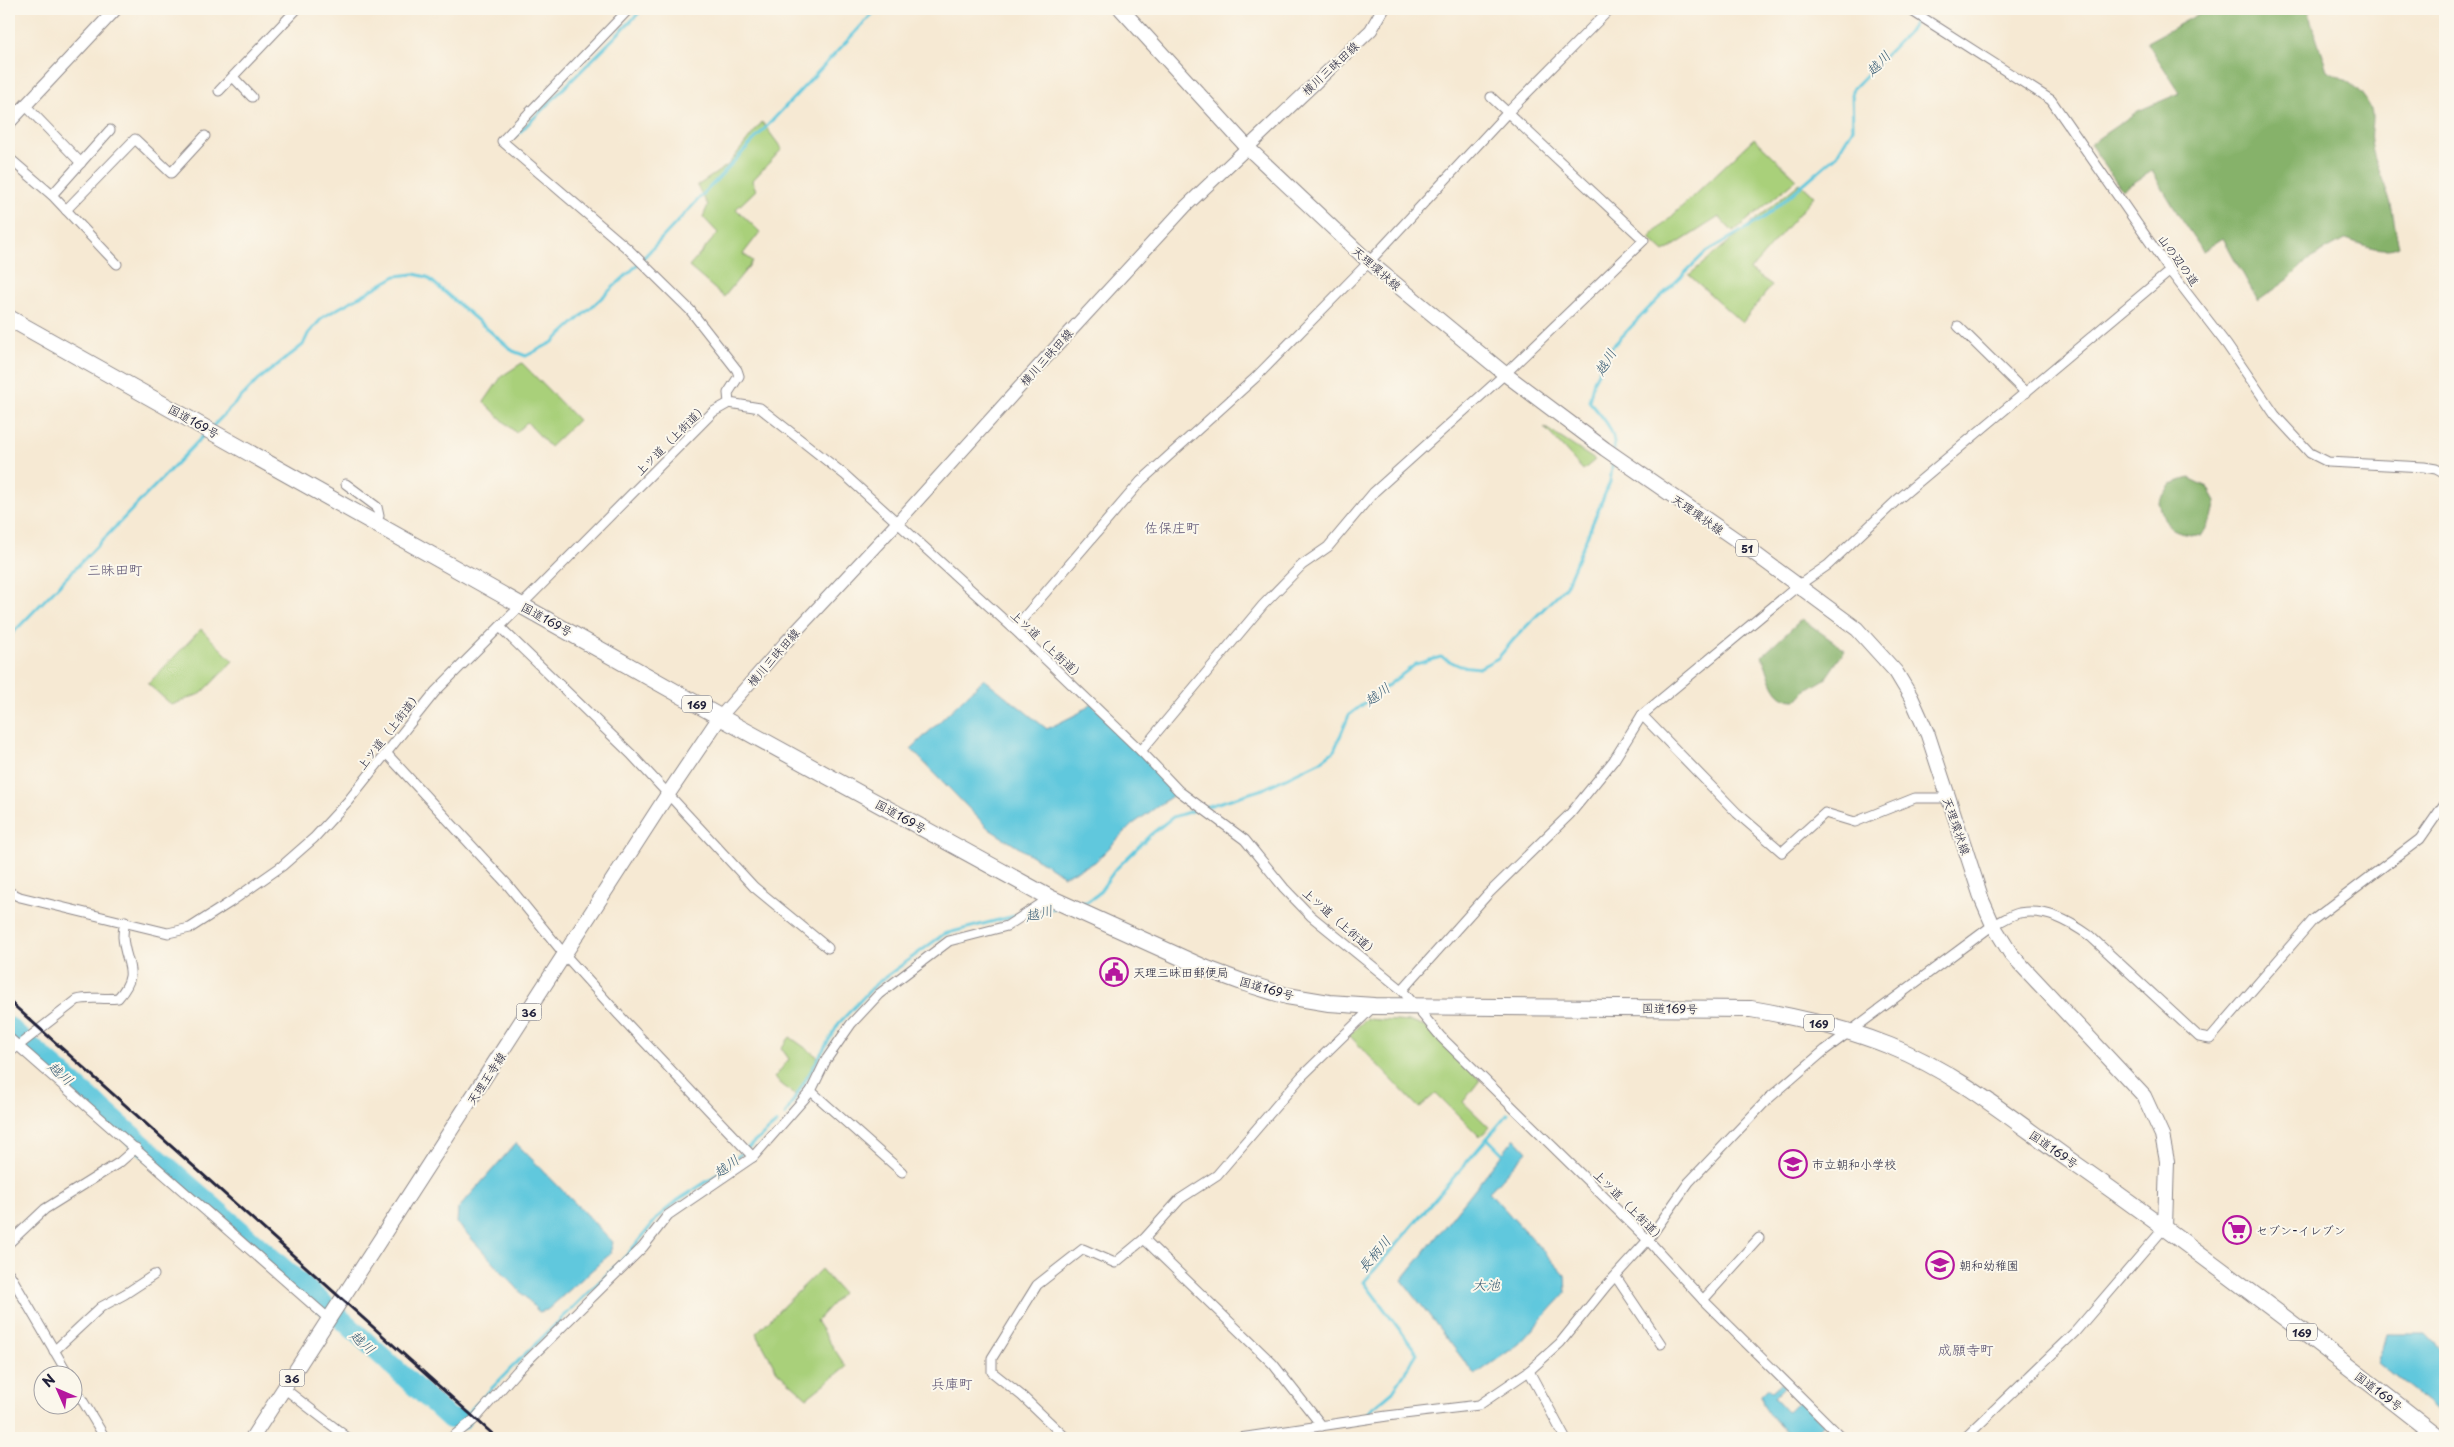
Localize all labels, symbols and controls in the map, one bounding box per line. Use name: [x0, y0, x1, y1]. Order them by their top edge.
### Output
street label: 横川三昧田線: [1298, 37, 1362, 99]
water label: 越川: [1860, 46, 1895, 81]
street label: 山の辺の道: [2154, 230, 2204, 290]
street label: 天理環状線: [1348, 242, 1406, 294]
street label: 横川三昧田線: [1015, 324, 1077, 390]
water label: 越川: [1588, 345, 1621, 380]
street label: 国道169号: [165, 399, 223, 443]
street label: 上ツ道（上街道）: [631, 399, 711, 479]
street label: 天理環状線: [1668, 489, 1728, 539]
district label: 佐保庄町: [1144, 517, 1200, 538]
road number: 51: [1736, 540, 1758, 556]
district label: 三昧田町: [87, 559, 143, 580]
street label: 国道169号: [518, 597, 576, 641]
street label: 上ツ道（上街道）: [1007, 606, 1089, 684]
street label: 横川三昧田線: [743, 624, 803, 690]
water label: 越川: [1359, 677, 1394, 711]
street label: 上ツ道（上街道）: [352, 687, 426, 773]
road number: 169: [682, 696, 712, 712]
street label: 国道169号: [872, 794, 930, 838]
street label: 天理環状線: [1939, 795, 1975, 857]
street label: 上ツ道（上街道）: [1299, 884, 1383, 960]
water label: 越川: [1022, 900, 1055, 927]
public building icon: 天理三昧田郵便局: [1099, 957, 1129, 987]
place label: 天理三昧田郵便局: [1133, 963, 1229, 981]
street label: 国道169号: [1237, 972, 1297, 1004]
street label: 国道169号: [1642, 999, 1698, 1017]
road number: 36: [516, 1004, 542, 1020]
road number: 169: [1804, 1014, 1834, 1032]
street label: 天理王寺線: [462, 1048, 510, 1108]
water label: 越川: [43, 1055, 78, 1090]
street label: 国道169号: [2026, 1125, 2082, 1173]
water label: 越川: [708, 1149, 743, 1183]
school or university icon: 市立朝和小学校: [1778, 1149, 1808, 1179]
place label: 市立朝和小学校: [1812, 1155, 1896, 1173]
street label: 上ツ道（上街道）: [1590, 1166, 1670, 1246]
supermarket icon: セブン-イレブン: [2222, 1215, 2252, 1245]
place label: セブン-イレブン: [2256, 1221, 2346, 1239]
water label: 長柄川: [1352, 1231, 1396, 1277]
school or university icon: 朝和幼稚園: [1925, 1250, 1955, 1280]
place label: 朝和幼稚園: [1959, 1256, 2019, 1274]
water label: 大池: [1472, 1274, 1501, 1295]
water label: 越川: [345, 1324, 380, 1359]
road number: 169: [2287, 1324, 2317, 1340]
district label: 成願寺町: [1938, 1339, 1994, 1360]
north arrow: [32, 1364, 82, 1414]
street label: 国道169号: [2351, 1367, 2407, 1415]
text: N: [37, 1369, 60, 1392]
road number: 36: [280, 1370, 304, 1386]
district label: 兵庫町: [931, 1373, 973, 1394]

